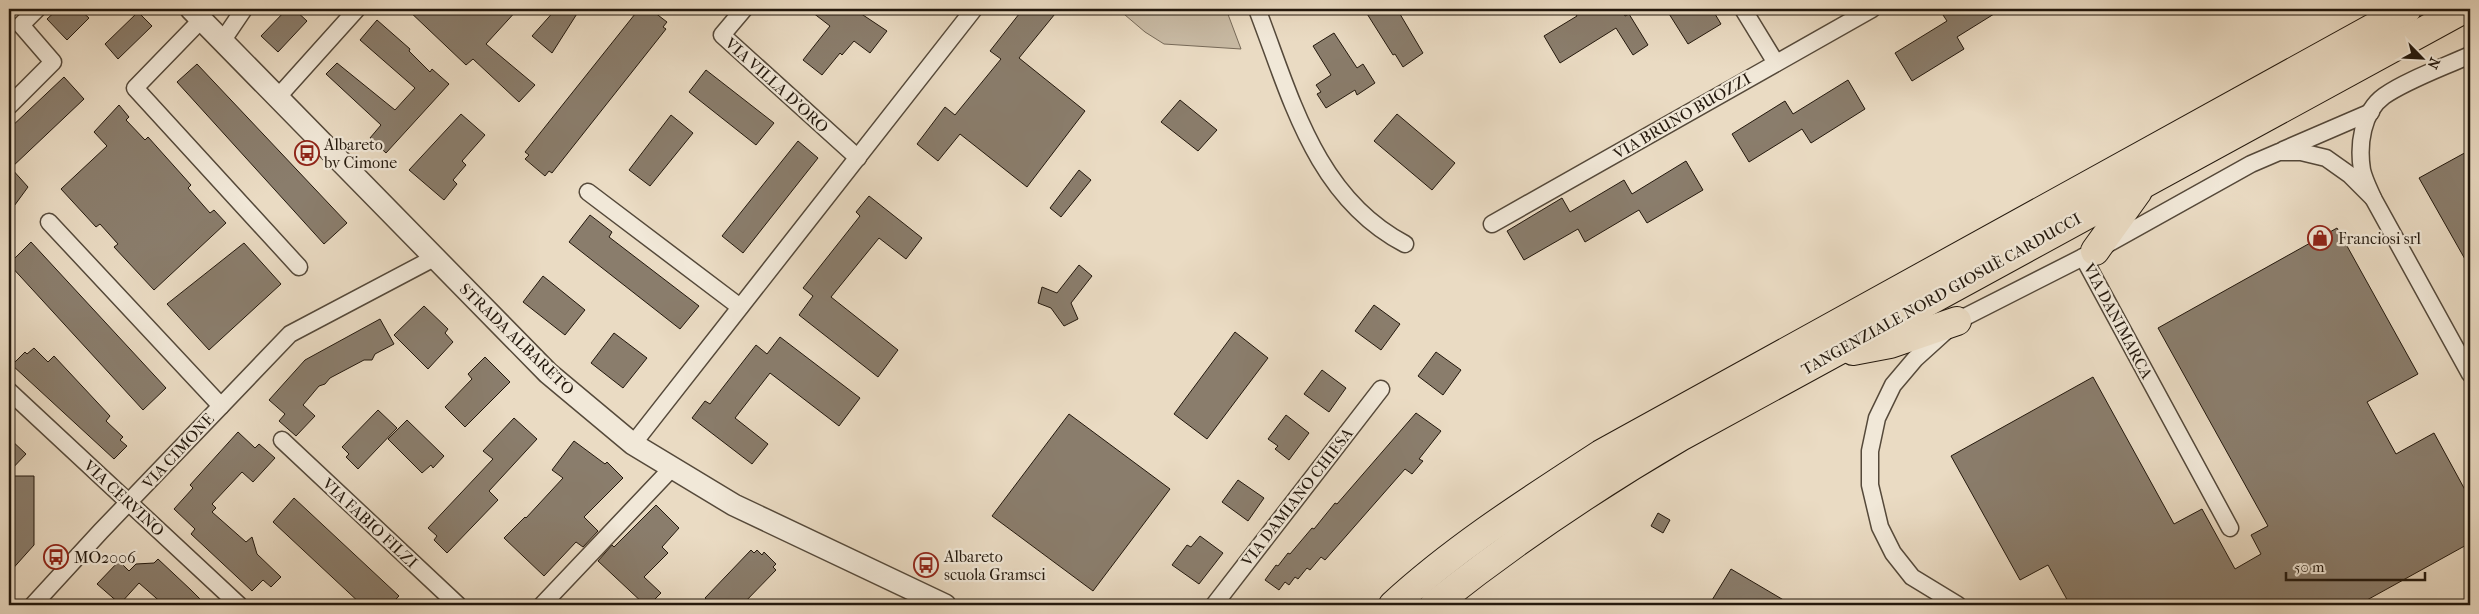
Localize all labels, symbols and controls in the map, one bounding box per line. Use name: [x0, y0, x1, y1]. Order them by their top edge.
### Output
north arrow: [2396, 32, 2446, 82]
street label: VIA VILLA D'ORO: [721, 33, 833, 136]
text: N: [2423, 55, 2443, 72]
street label: VIA BRUNO BUOZZI: [1609, 69, 1754, 164]
place label: Albareto bv Cimone: [323, 135, 397, 172]
bus stop icon: Albareto bv Cimone: [294, 140, 320, 166]
street label: TANGENZIALE NORD GIOSUÈ CARDUCCI: [1797, 208, 2084, 379]
shop icon: Franciosi srl: [2307, 225, 2333, 251]
place label: Franciosi srl: [2338, 229, 2421, 248]
street label: VIA DANIMARCA: [2079, 259, 2157, 383]
street label: STRADA ALBARETO: [456, 279, 578, 399]
street label: VIA CIMONE: [138, 409, 218, 493]
street label: VIA DAMIANO CHIESA: [1237, 424, 1357, 571]
street label: VIA CERVINO: [79, 455, 168, 540]
street label: VIA FABIO FILZI: [318, 473, 422, 572]
bus stop icon: MO2006: [43, 544, 69, 570]
place label: Albareto scuola Gramsci: [943, 547, 1046, 584]
place label: MO2006: [74, 548, 136, 567]
scale bar: [2286, 549, 2425, 581]
bus stop icon: Albareto scuola Gramsci: [913, 552, 939, 578]
text: 50 m: [2294, 558, 2325, 576]

